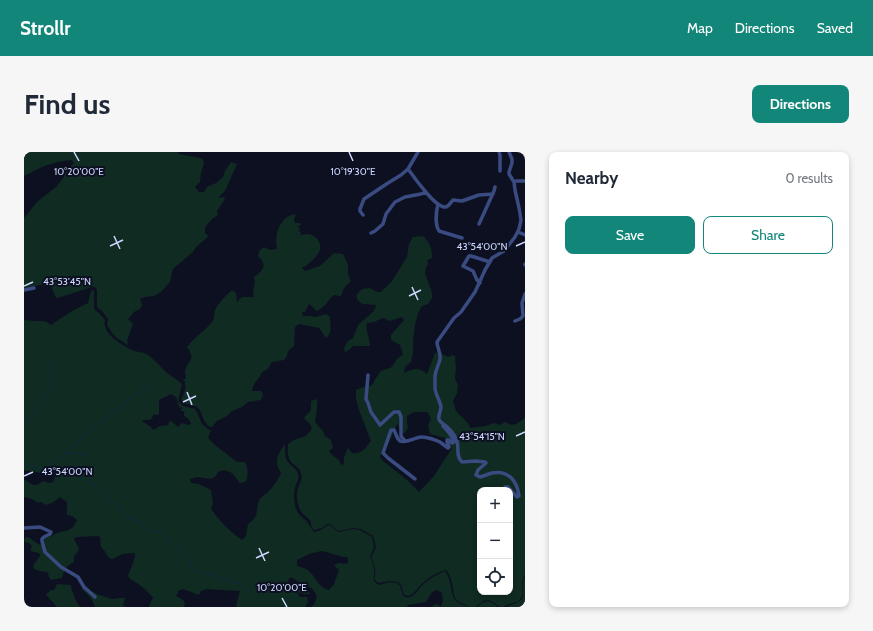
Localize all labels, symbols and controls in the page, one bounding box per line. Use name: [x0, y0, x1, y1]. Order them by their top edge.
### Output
text: Strollr: [20, 17, 71, 40]
text: Map: [687, 19, 713, 37]
text: Directions: [735, 19, 795, 37]
text: Saved: [817, 19, 853, 37]
button: Directions: [752, 85, 849, 123]
text: Find us: [24, 87, 110, 121]
text: 10°20'00"E: [54, 165, 104, 178]
text: 10°19'30"E: [331, 165, 376, 178]
text: Nearby: [565, 168, 618, 188]
text: 0 results: [785, 170, 833, 186]
button: Save: [565, 216, 695, 254]
button: Share: [703, 216, 833, 254]
text: 43°54'00"N: [456, 240, 508, 253]
text: 43°53'45"N: [43, 275, 91, 288]
text: 43°54'15"N: [459, 430, 505, 443]
text: 43°54'00"N: [41, 465, 93, 478]
map controls: [477, 487, 513, 595]
button: +: [477, 487, 513, 523]
button: −: [477, 523, 513, 559]
button: locate: [477, 559, 513, 595]
text: 10°20'00"E: [257, 581, 307, 594]

